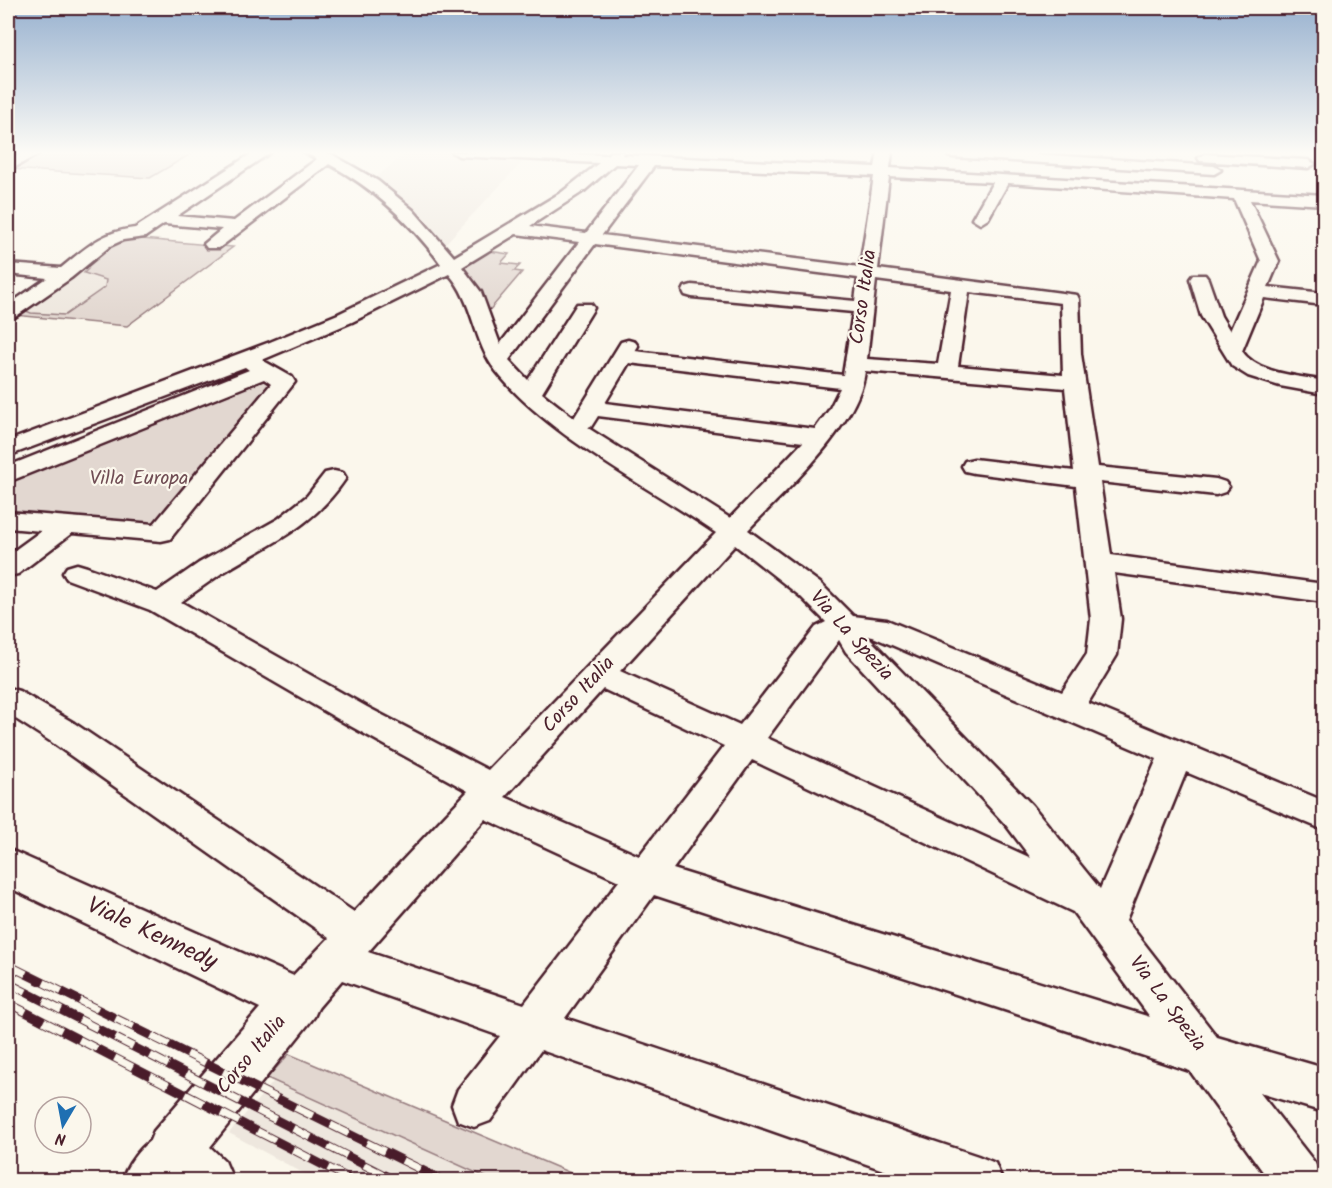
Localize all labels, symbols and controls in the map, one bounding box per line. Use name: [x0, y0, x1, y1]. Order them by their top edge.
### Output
street label: Corso Italia: [842, 247, 886, 347]
park label: Villa Europa: [90, 463, 188, 495]
street label: Via La Spezia: [801, 583, 901, 689]
street label: Corso Italia: [535, 649, 623, 741]
street label: Viale Kennedy: [80, 887, 225, 982]
street label: Via La Spezia: [1120, 949, 1214, 1059]
street label: Corso Italia: [209, 1008, 295, 1102]
north arrow: [33, 1095, 93, 1155]
text: N: [54, 1125, 68, 1151]

